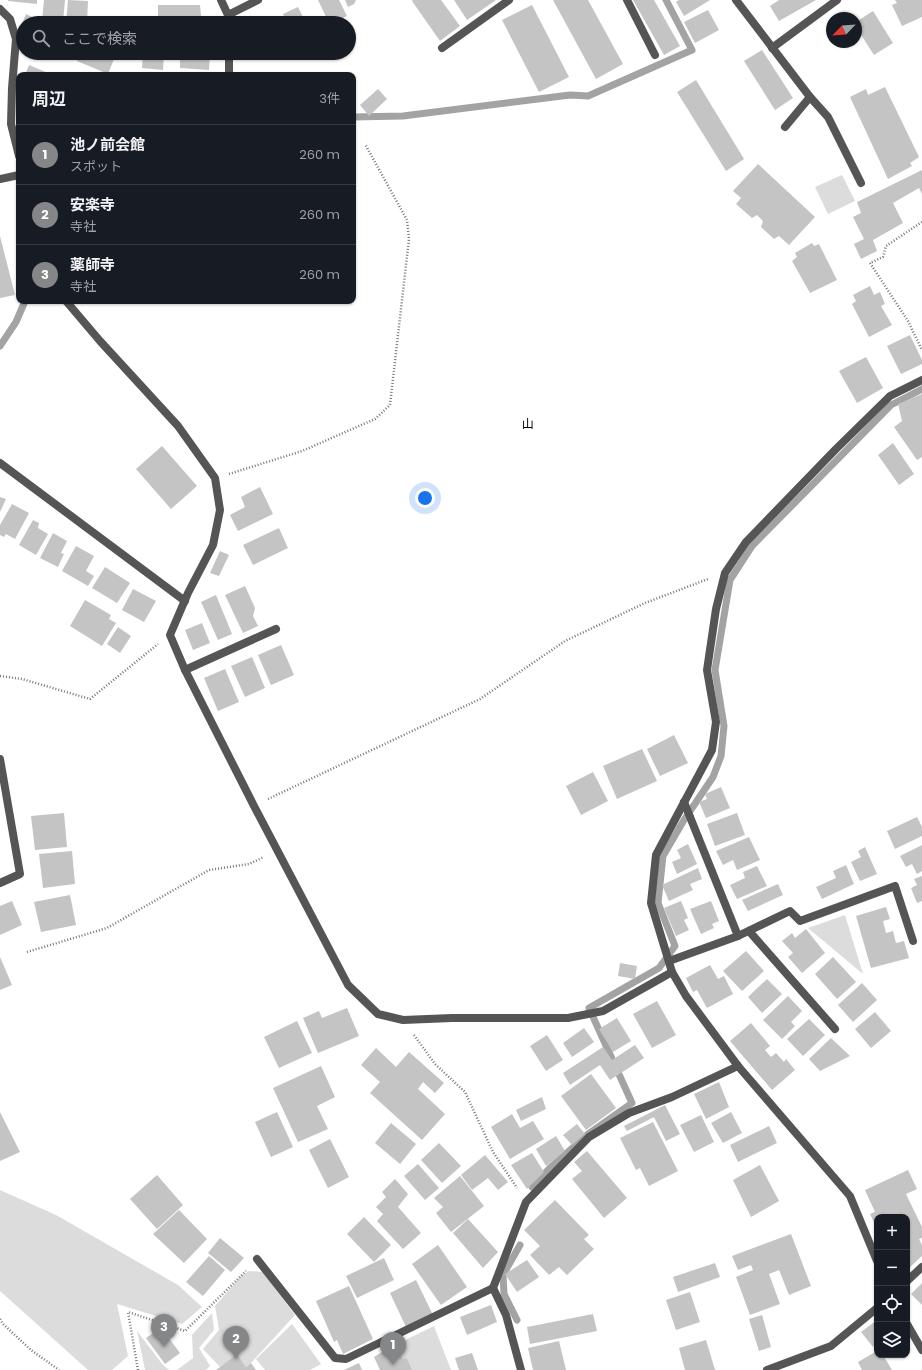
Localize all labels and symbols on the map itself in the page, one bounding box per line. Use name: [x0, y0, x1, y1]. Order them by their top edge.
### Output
north arrow: [826, 12, 862, 48]
district label: 山: [522, 415, 534, 432]
your location: [415, 488, 435, 508]
pin: 3: [151, 1314, 177, 1347]
pin: 2: [223, 1326, 249, 1359]
pin: 1: [380, 1332, 406, 1365]

